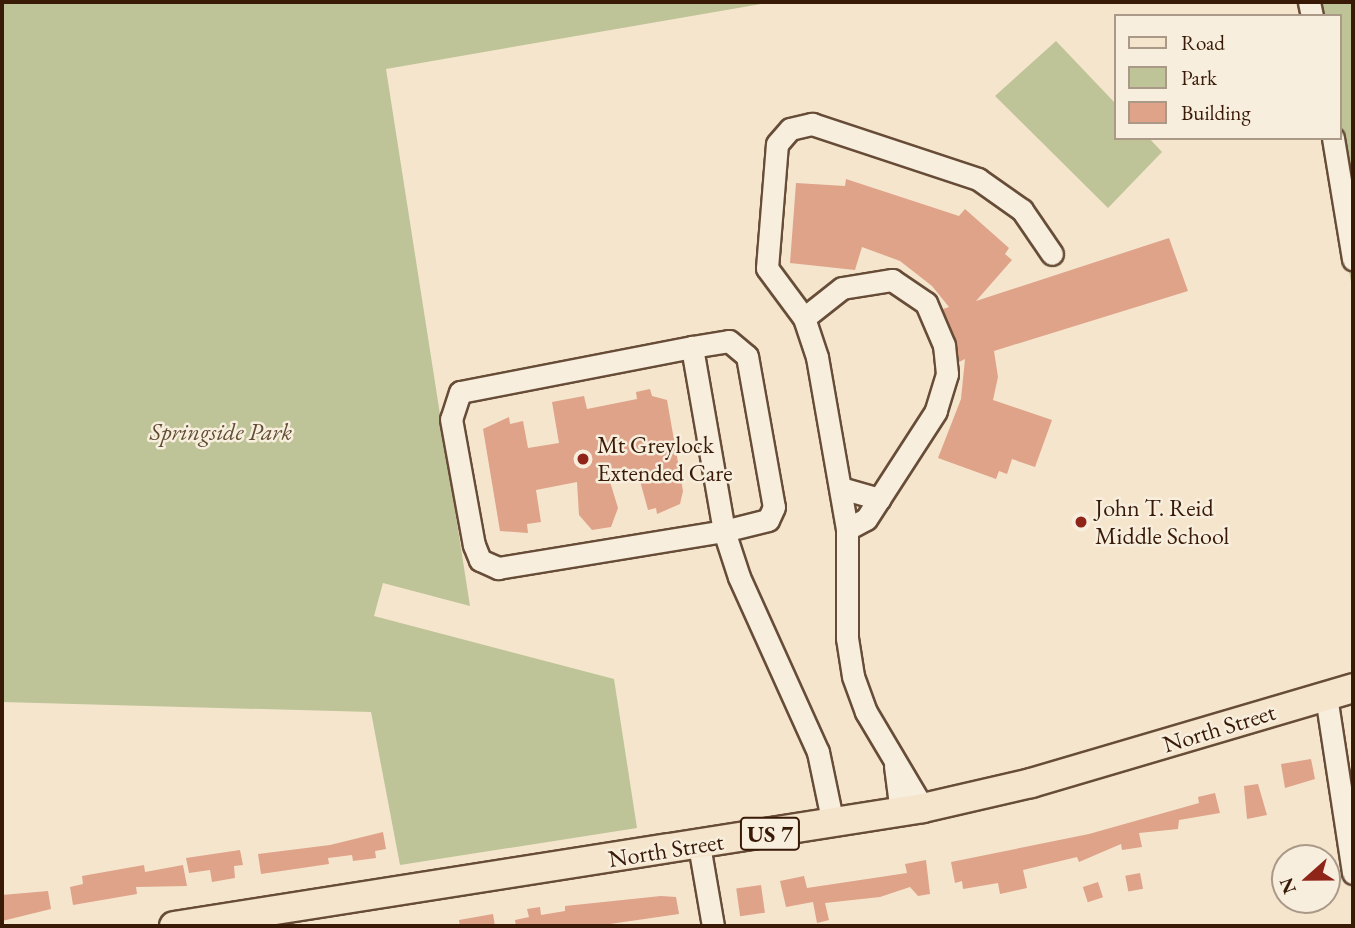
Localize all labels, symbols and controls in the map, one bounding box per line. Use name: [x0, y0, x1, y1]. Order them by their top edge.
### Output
legend: [1114, 14, 1341, 140]
text: Road: [1181, 29, 1225, 56]
text: Park: [1181, 64, 1217, 91]
text: Building: [1181, 99, 1251, 126]
park label: Springside Park: [150, 418, 292, 446]
place label: Mt Greylock Extended Care: [597, 431, 733, 487]
marker: Mt Greylock Extended Care: [575, 451, 591, 467]
place label: John T. Reid Middle School: [1095, 494, 1229, 550]
marker: John T. Reid Middle School: [1073, 514, 1089, 530]
street label: North Street: [1159, 697, 1279, 759]
road number: US 7: [738, 814, 802, 854]
street label: North Street: [606, 827, 726, 873]
north arrow: [1271, 844, 1341, 914]
text: N: [1273, 874, 1302, 898]

